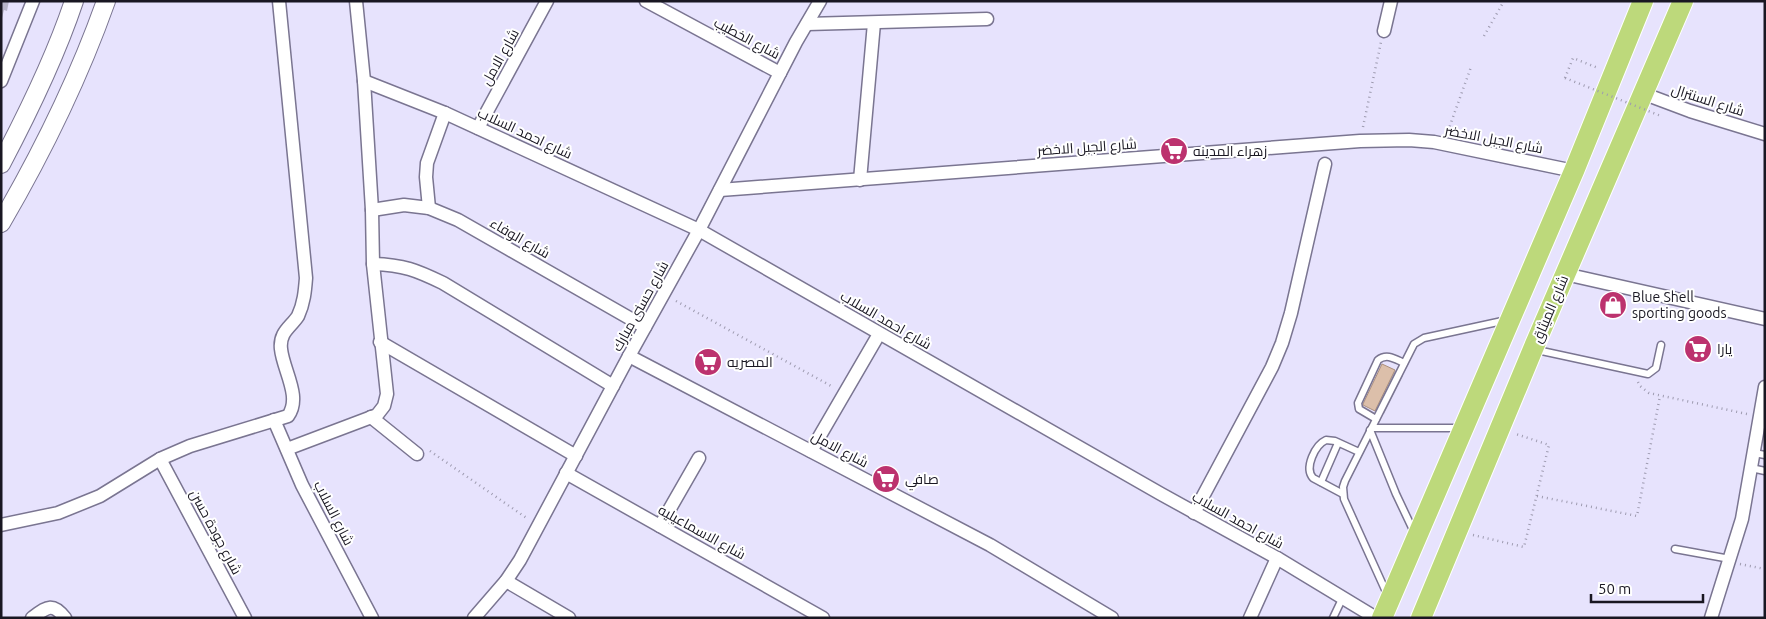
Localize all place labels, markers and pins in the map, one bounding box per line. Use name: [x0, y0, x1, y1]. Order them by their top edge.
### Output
supermarket icon: زهراء المدينه: [1159, 136, 1189, 166]
place label: زهراء المدينه: [1193, 143, 1267, 159]
place label: Blue Shell sporting goods: [1632, 289, 1727, 321]
shop icon: Blue Shell sporting goods: [1598, 290, 1628, 320]
supermarket icon: يارا: [1683, 334, 1713, 364]
place label: يارا: [1717, 341, 1733, 357]
supermarket icon: المصريه: [693, 347, 723, 377]
place label: المصريه: [727, 354, 773, 370]
supermarket icon: صافي: [871, 464, 901, 494]
place label: صافي: [905, 471, 939, 491]

